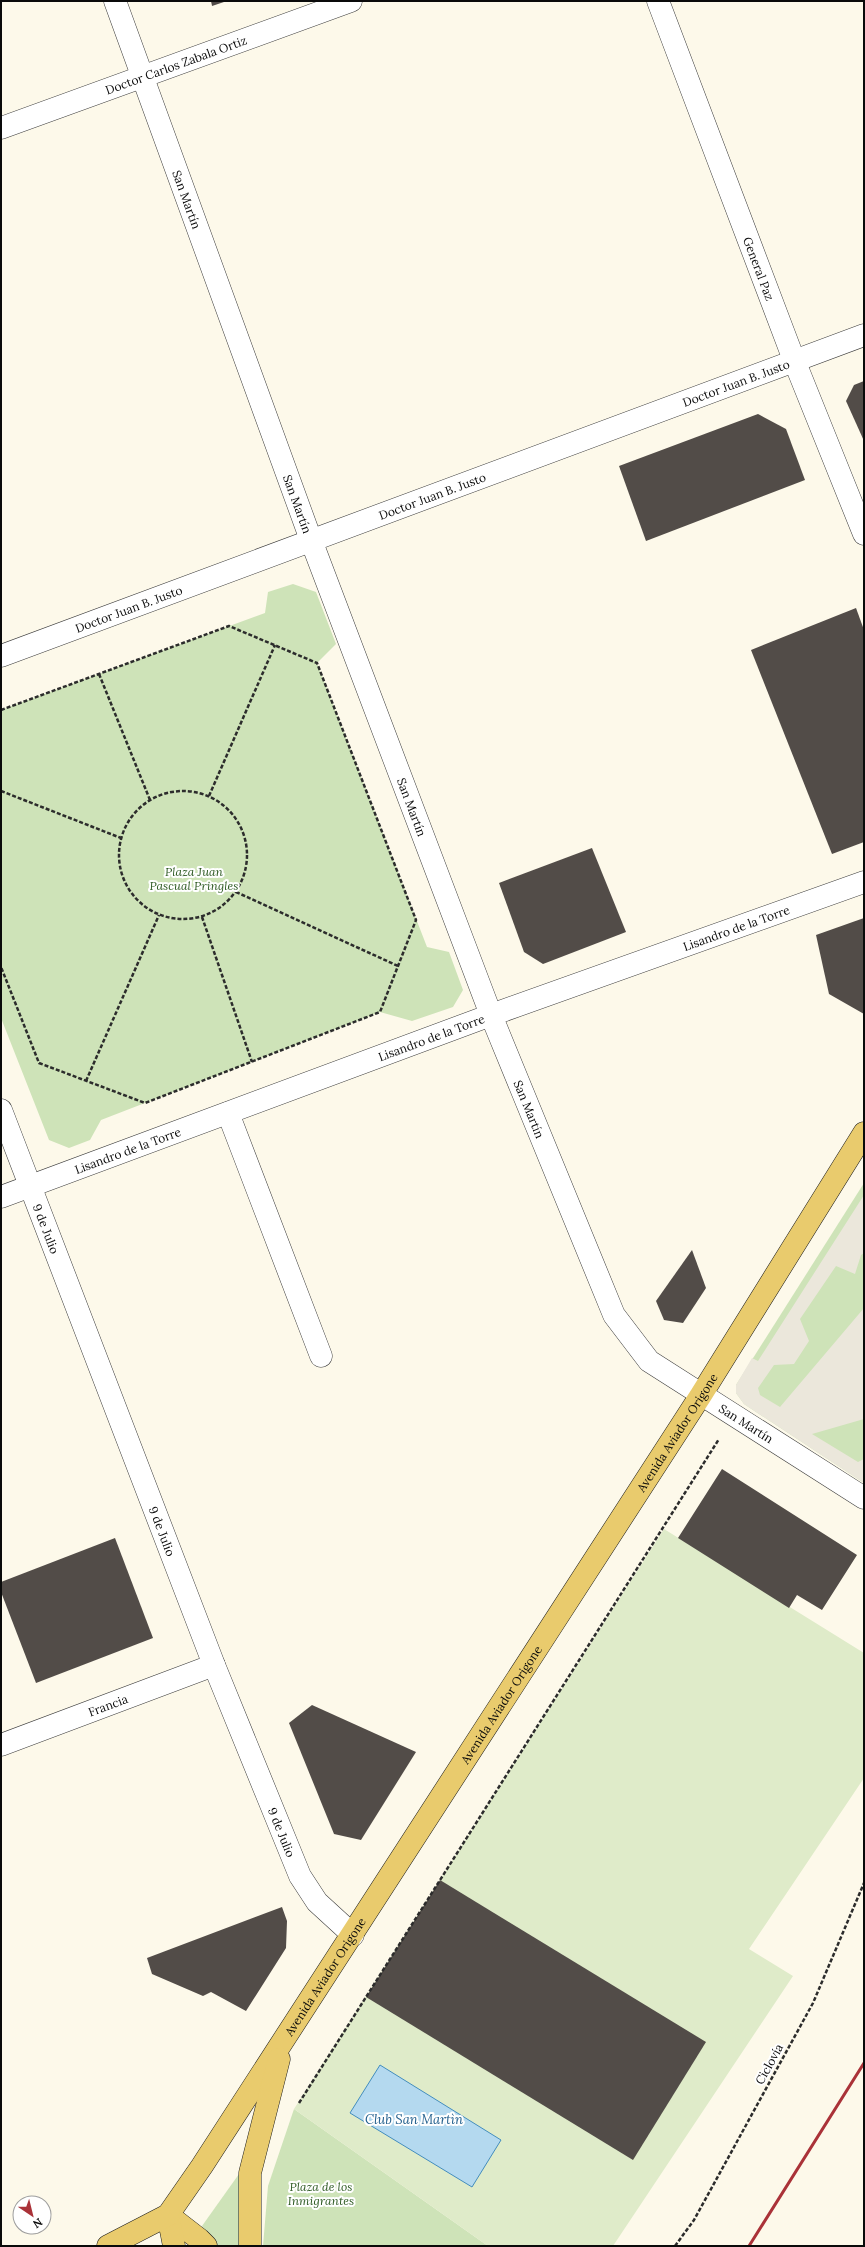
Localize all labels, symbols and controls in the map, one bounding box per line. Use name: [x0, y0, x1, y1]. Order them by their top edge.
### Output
street label: Doctor Carlos Zabala Ortiz: [103, 32, 249, 97]
street label: San Martín: [170, 168, 205, 231]
street label: General Paz: [740, 235, 778, 302]
street label: Doctor Juan B. Justo: [680, 356, 791, 409]
street label: Doctor Juan B. Justo: [376, 469, 488, 522]
street label: San Martín: [280, 472, 315, 535]
street label: Doctor Juan B. Justo: [73, 582, 184, 635]
street label: San Martín: [394, 776, 430, 838]
park label: Plaza Juan Pascual Pringles: [150, 864, 238, 893]
street label: Lisandro de la Torre: [681, 901, 792, 954]
street label: Lisandro de la Torre: [376, 1010, 487, 1064]
street label: San Martín: [511, 1078, 548, 1140]
street label: Lisandro de la Torre: [72, 1123, 183, 1177]
street label: 9 de Julio: [30, 1201, 63, 1256]
street label: Avenida Aviador Origone: [632, 1370, 721, 1495]
street label: San Martín: [716, 1400, 776, 1446]
street label: 9 de Julio: [146, 1504, 179, 1558]
street label: Avenida Aviador Origone: [456, 1642, 545, 1767]
street label: Francia: [86, 1691, 130, 1719]
street label: 9 de Julio: [265, 1805, 299, 1859]
street label: Avenida Aviador Origone: [280, 1914, 369, 2039]
street label: Ciclovía: [752, 2041, 786, 2087]
water label: Club San Martìn: [365, 2111, 463, 2128]
park label: Plaza de los Inmigrantes: [288, 2179, 354, 2208]
north arrow: [12, 2195, 52, 2235]
text: N: [30, 2215, 45, 2232]

